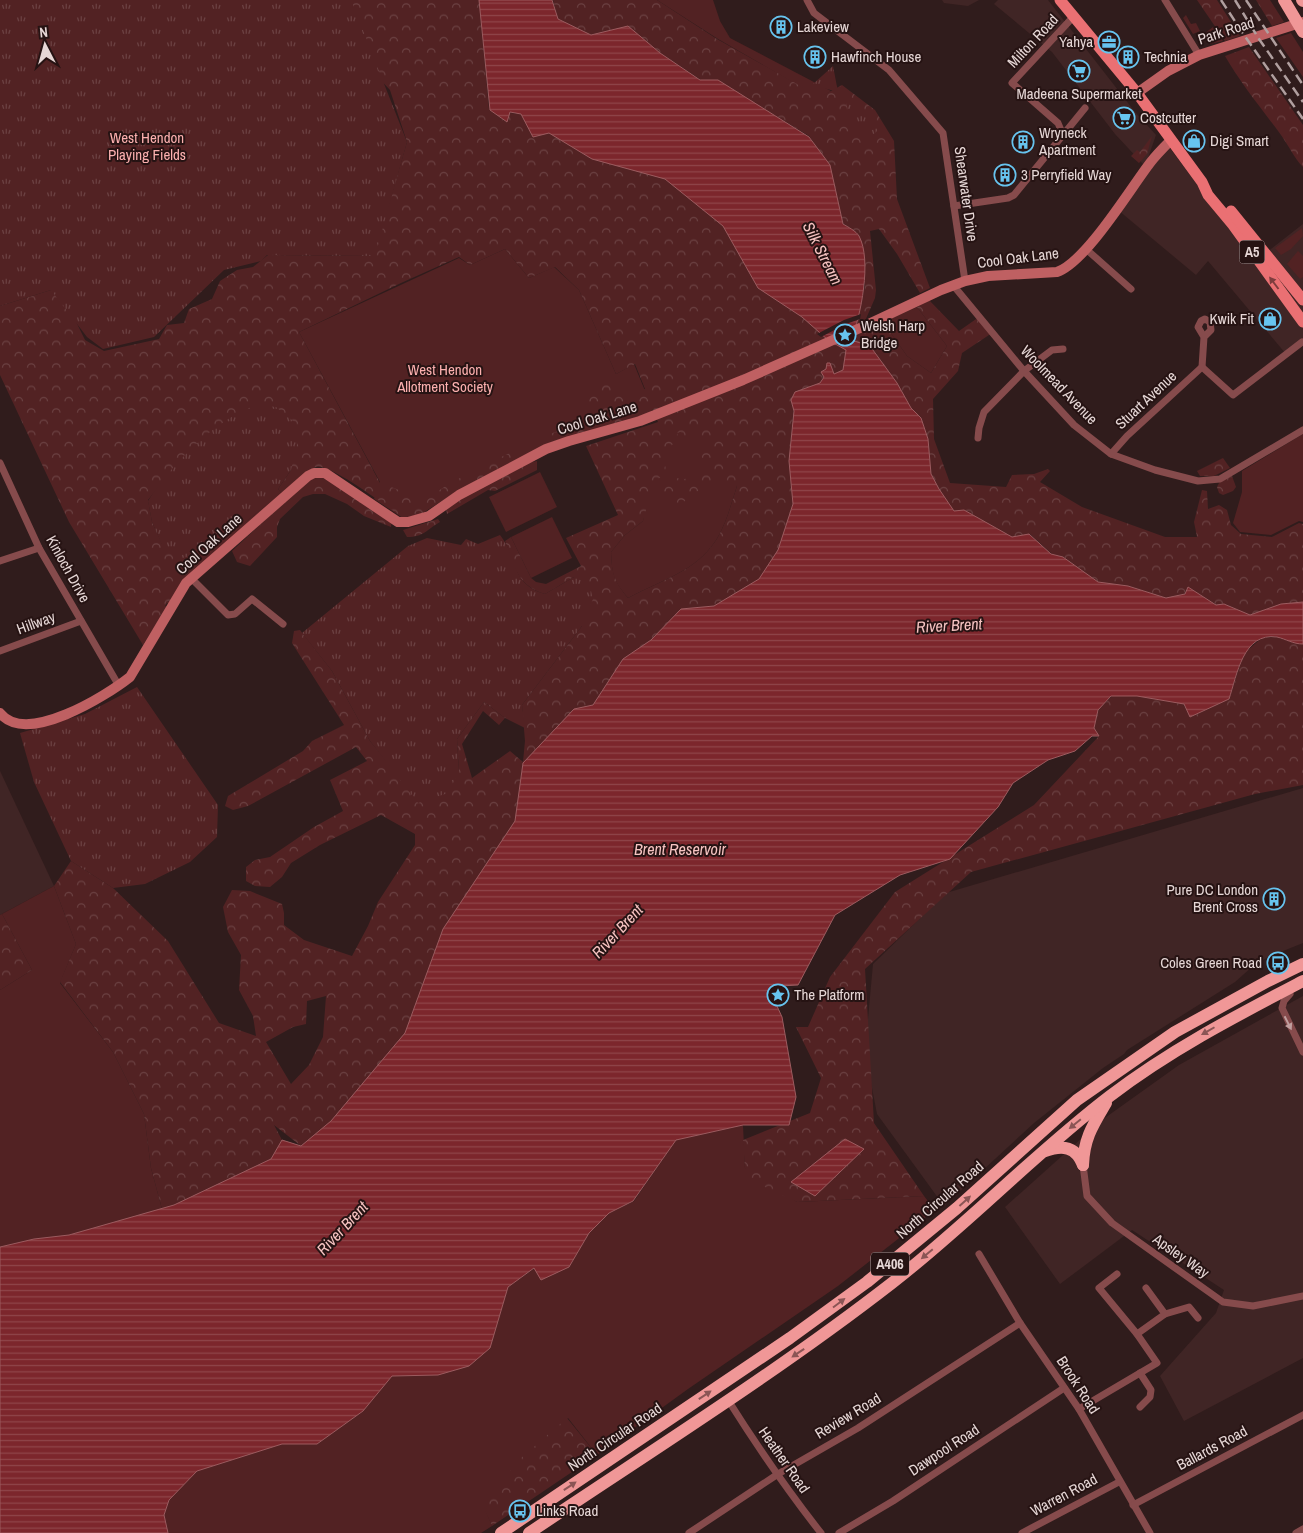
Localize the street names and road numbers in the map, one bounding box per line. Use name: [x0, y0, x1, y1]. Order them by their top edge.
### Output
street label: Milton Road: [1002, 9, 1063, 72]
street label: Park Road: [1195, 12, 1257, 49]
street label: Shearwater Drive: [949, 145, 984, 243]
road number: A5: [1240, 240, 1264, 264]
street label: Cool Oak Lane: [976, 242, 1060, 273]
street label: Woolmead Avenue: [1016, 340, 1103, 429]
street label: Stuart Avenue: [1110, 366, 1181, 434]
street label: Cool Oak Lane: [555, 395, 639, 440]
street label: Cool Oak Lane: [171, 508, 246, 579]
street label: Kinloch Drive: [41, 531, 96, 606]
street label: Hillway: [14, 606, 59, 639]
street label: North Circular Road: [892, 1156, 988, 1243]
street label: Apsley Way: [1148, 1228, 1214, 1283]
road number: A406: [871, 1252, 909, 1276]
street label: Brook Road: [1052, 1352, 1105, 1418]
street label: Review Road: [811, 1388, 885, 1444]
street label: North Circular Road: [564, 1397, 666, 1476]
street label: Dawpool Road: [904, 1419, 983, 1480]
street label: Ballards Road: [1173, 1420, 1251, 1475]
street label: Heather Road: [754, 1422, 815, 1497]
street label: Warren Road: [1027, 1468, 1101, 1521]

